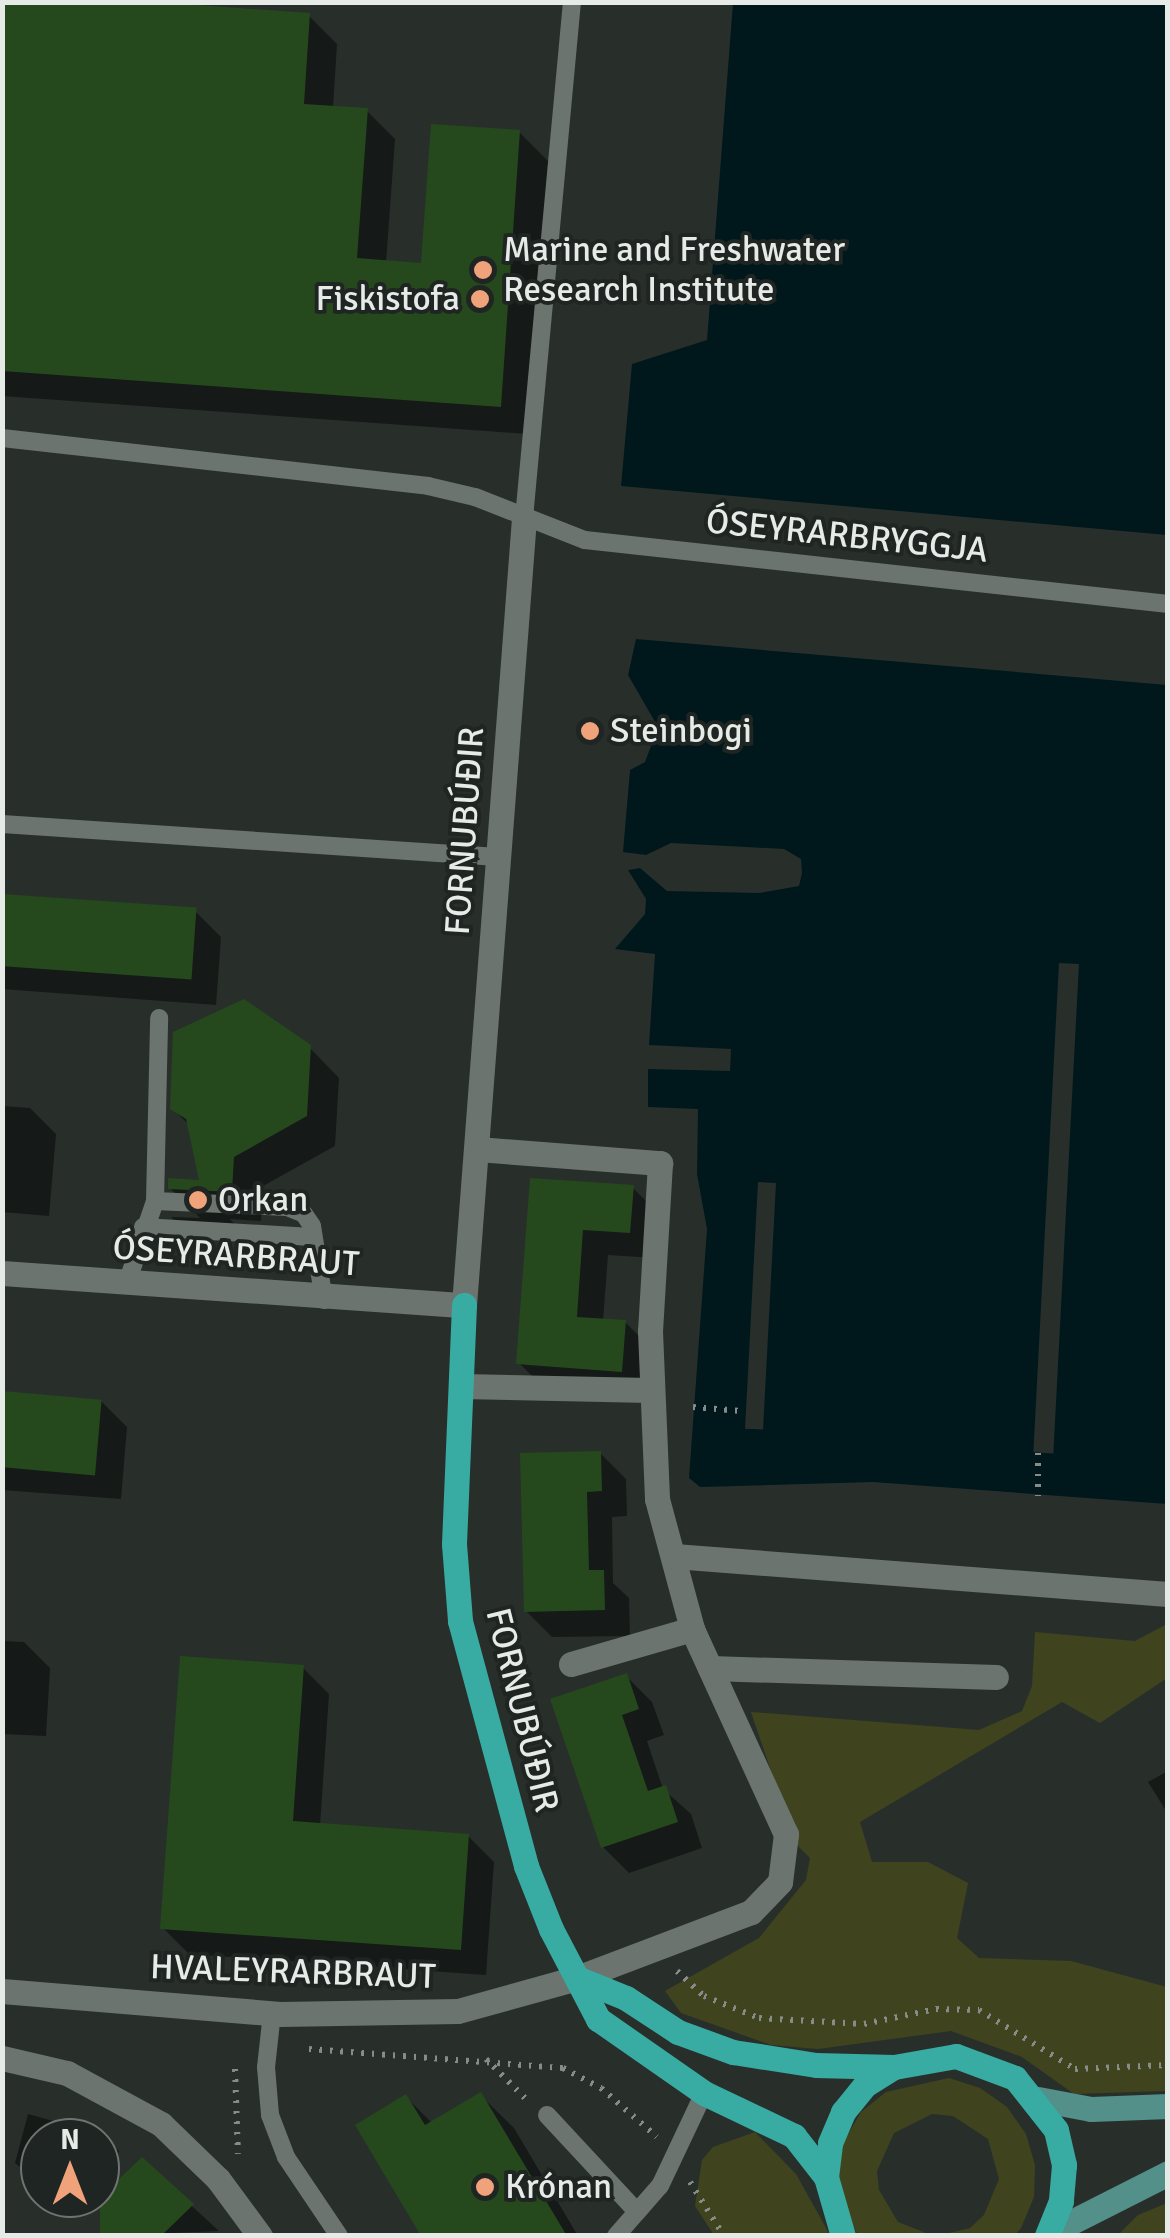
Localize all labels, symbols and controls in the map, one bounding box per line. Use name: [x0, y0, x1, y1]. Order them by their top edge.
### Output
place label: Marine and Freshwater Research Institute: [503, 229, 845, 311]
marker: Marine and Freshwater Research Institute: [472, 259, 494, 281]
place label: Fiskistofa: [315, 278, 460, 320]
marker: Fiskistofa: [469, 288, 491, 310]
street label: ÓSEYRARBRYGGJA: [704, 500, 990, 572]
place label: Steinbogi: [610, 710, 752, 752]
marker: Steinbogi: [579, 720, 601, 742]
street label: FORNUBÚÐIR: [437, 726, 493, 936]
place label: Orkan: [218, 1179, 308, 1221]
marker: Orkan: [187, 1189, 209, 1211]
street label: ÓSEYRARBRAUT: [111, 1226, 361, 1286]
street label: FORNUBÚÐIR: [476, 1604, 568, 1816]
street label: HVALEYRARBRAUT: [150, 1946, 436, 1998]
north arrow: [20, 2118, 120, 2218]
text: N: [60, 2123, 80, 2157]
place label: Krónan: [505, 2166, 612, 2208]
marker: Krónan: [474, 2176, 496, 2198]

